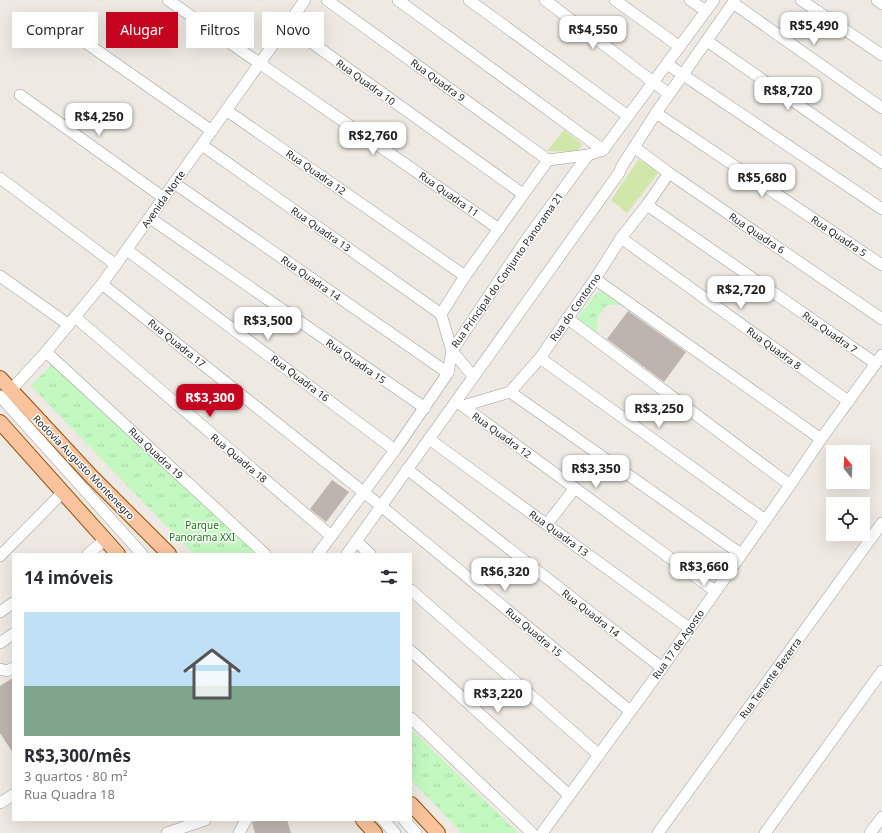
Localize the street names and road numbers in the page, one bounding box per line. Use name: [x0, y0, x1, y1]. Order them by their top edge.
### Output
street label: Rua Quadra 9: [408, 55, 468, 105]
street label: Rua Quadra 10: [334, 56, 399, 108]
street label: Rua Quadra 12: [283, 146, 349, 198]
street label: Avenida Norte: [138, 167, 188, 231]
street label: Rua Quadra 11: [416, 168, 482, 220]
street label: Rua Principal do Conjunto Panorama 21: [448, 189, 566, 351]
street label: Rua Quadra 13: [288, 203, 354, 255]
street label: Rua Quadra 6: [726, 209, 788, 257]
street label: Rua Quadra 5: [808, 212, 870, 260]
street label: Rua Quadra 14: [278, 252, 344, 304]
street label: Rua do Contorno: [546, 270, 604, 344]
street label: Rua Quadra 7: [800, 308, 861, 356]
street label: Rua Quadra 17: [145, 316, 209, 371]
street label: Rua Quadra 8: [744, 323, 804, 373]
street label: Rua Quadra 15: [323, 335, 389, 387]
street label: Rua Quadra 16: [268, 351, 332, 405]
street label: Rua Quadra 12: [470, 409, 535, 461]
street label: Rodovia Augusto Montenegro: [30, 412, 138, 522]
street label: Rua Quadra 19: [126, 424, 187, 482]
street label: Rua Quadra 18: [208, 430, 270, 486]
street label: Rua Quadra 13: [527, 507, 592, 559]
street label: Rua Quadra 14: [559, 586, 623, 640]
street label: Rua Quadra 15: [503, 604, 565, 660]
street label: Rua 17 de Agosto: [649, 606, 707, 682]
street label: Rua Tenente Bezerra: [736, 635, 804, 721]

